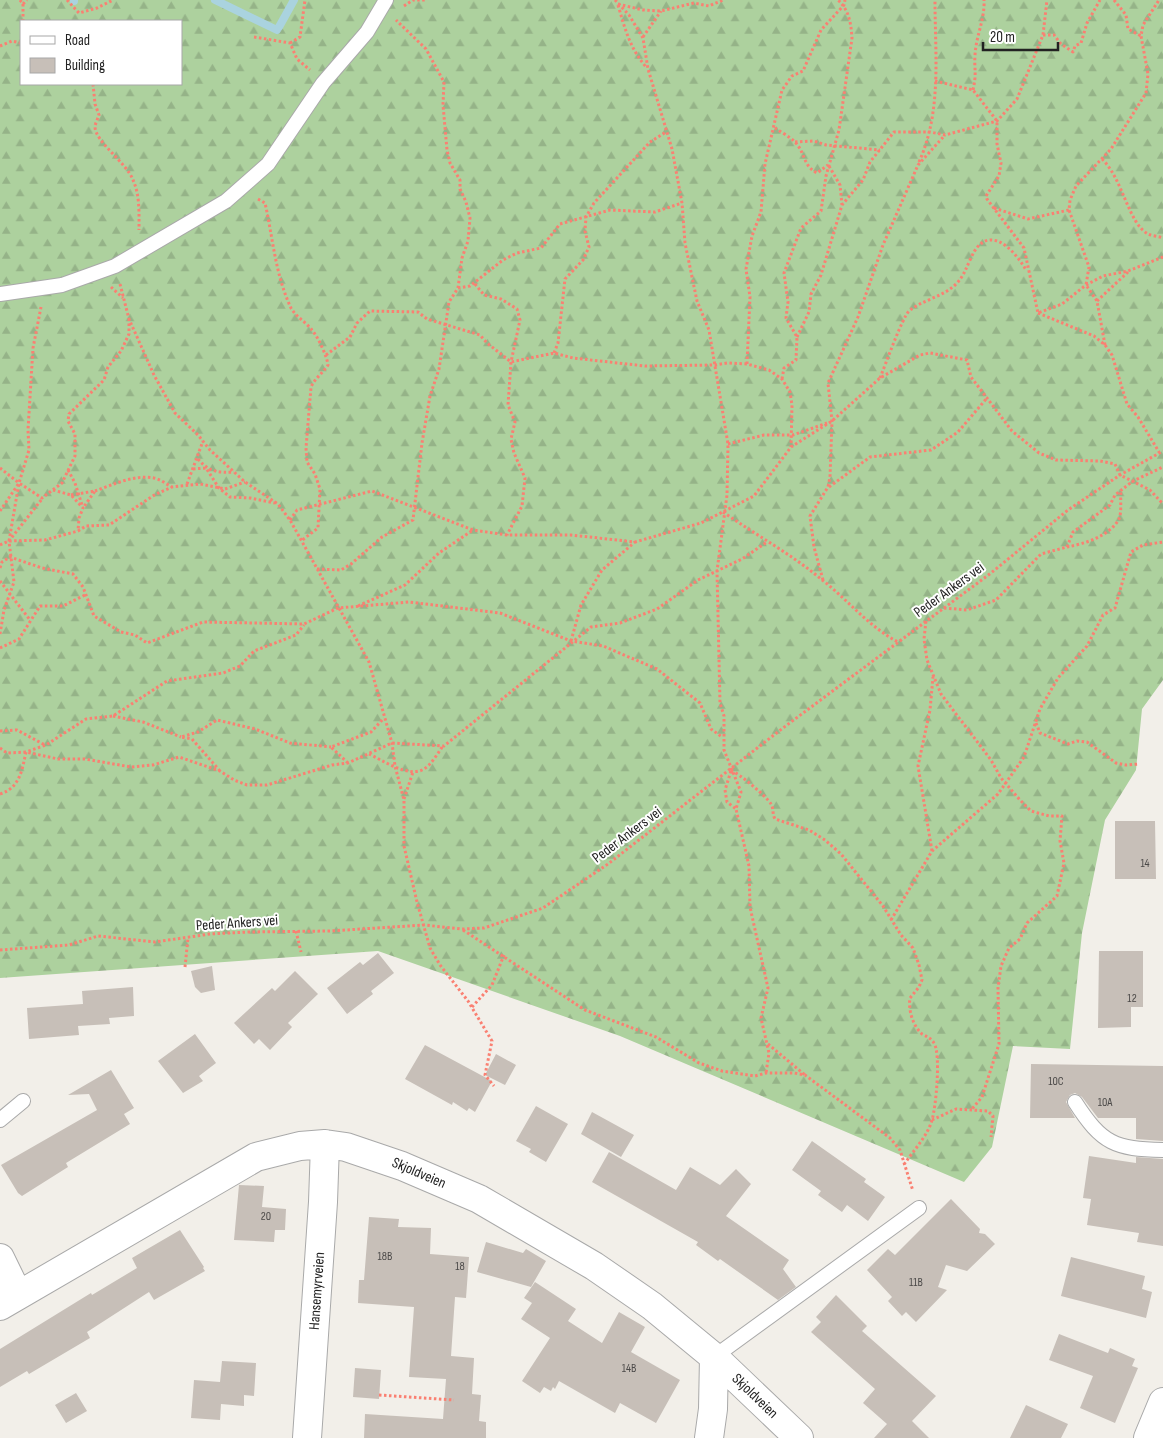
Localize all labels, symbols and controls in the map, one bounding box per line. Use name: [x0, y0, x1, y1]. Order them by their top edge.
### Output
legend: [20, 20, 182, 85]
scale bar: [983, 20, 1058, 52]
text: 20 m: [990, 28, 1015, 47]
text: Road: [65, 31, 90, 50]
text: Building: [65, 56, 105, 75]
street label: Peder Ankers vei: [910, 558, 988, 622]
street label: Peder Ankers vei: [588, 803, 666, 867]
house number: 14: [1140, 856, 1150, 871]
street label: Peder Ankers vei: [195, 911, 279, 935]
house number: 12: [1127, 991, 1137, 1006]
house number: 10C: [1048, 1074, 1064, 1089]
house number: 10A: [1098, 1095, 1113, 1110]
street label: Skjoldveien: [389, 1153, 449, 1193]
house number: 20: [261, 1209, 271, 1224]
house number: 18B: [378, 1249, 392, 1264]
street label: Hansemyrveien: [305, 1251, 329, 1331]
house number: 18: [455, 1259, 465, 1274]
house number: 11B: [909, 1275, 923, 1290]
house number: 14B: [622, 1361, 636, 1376]
street label: Skjoldveien: [728, 1369, 782, 1423]

